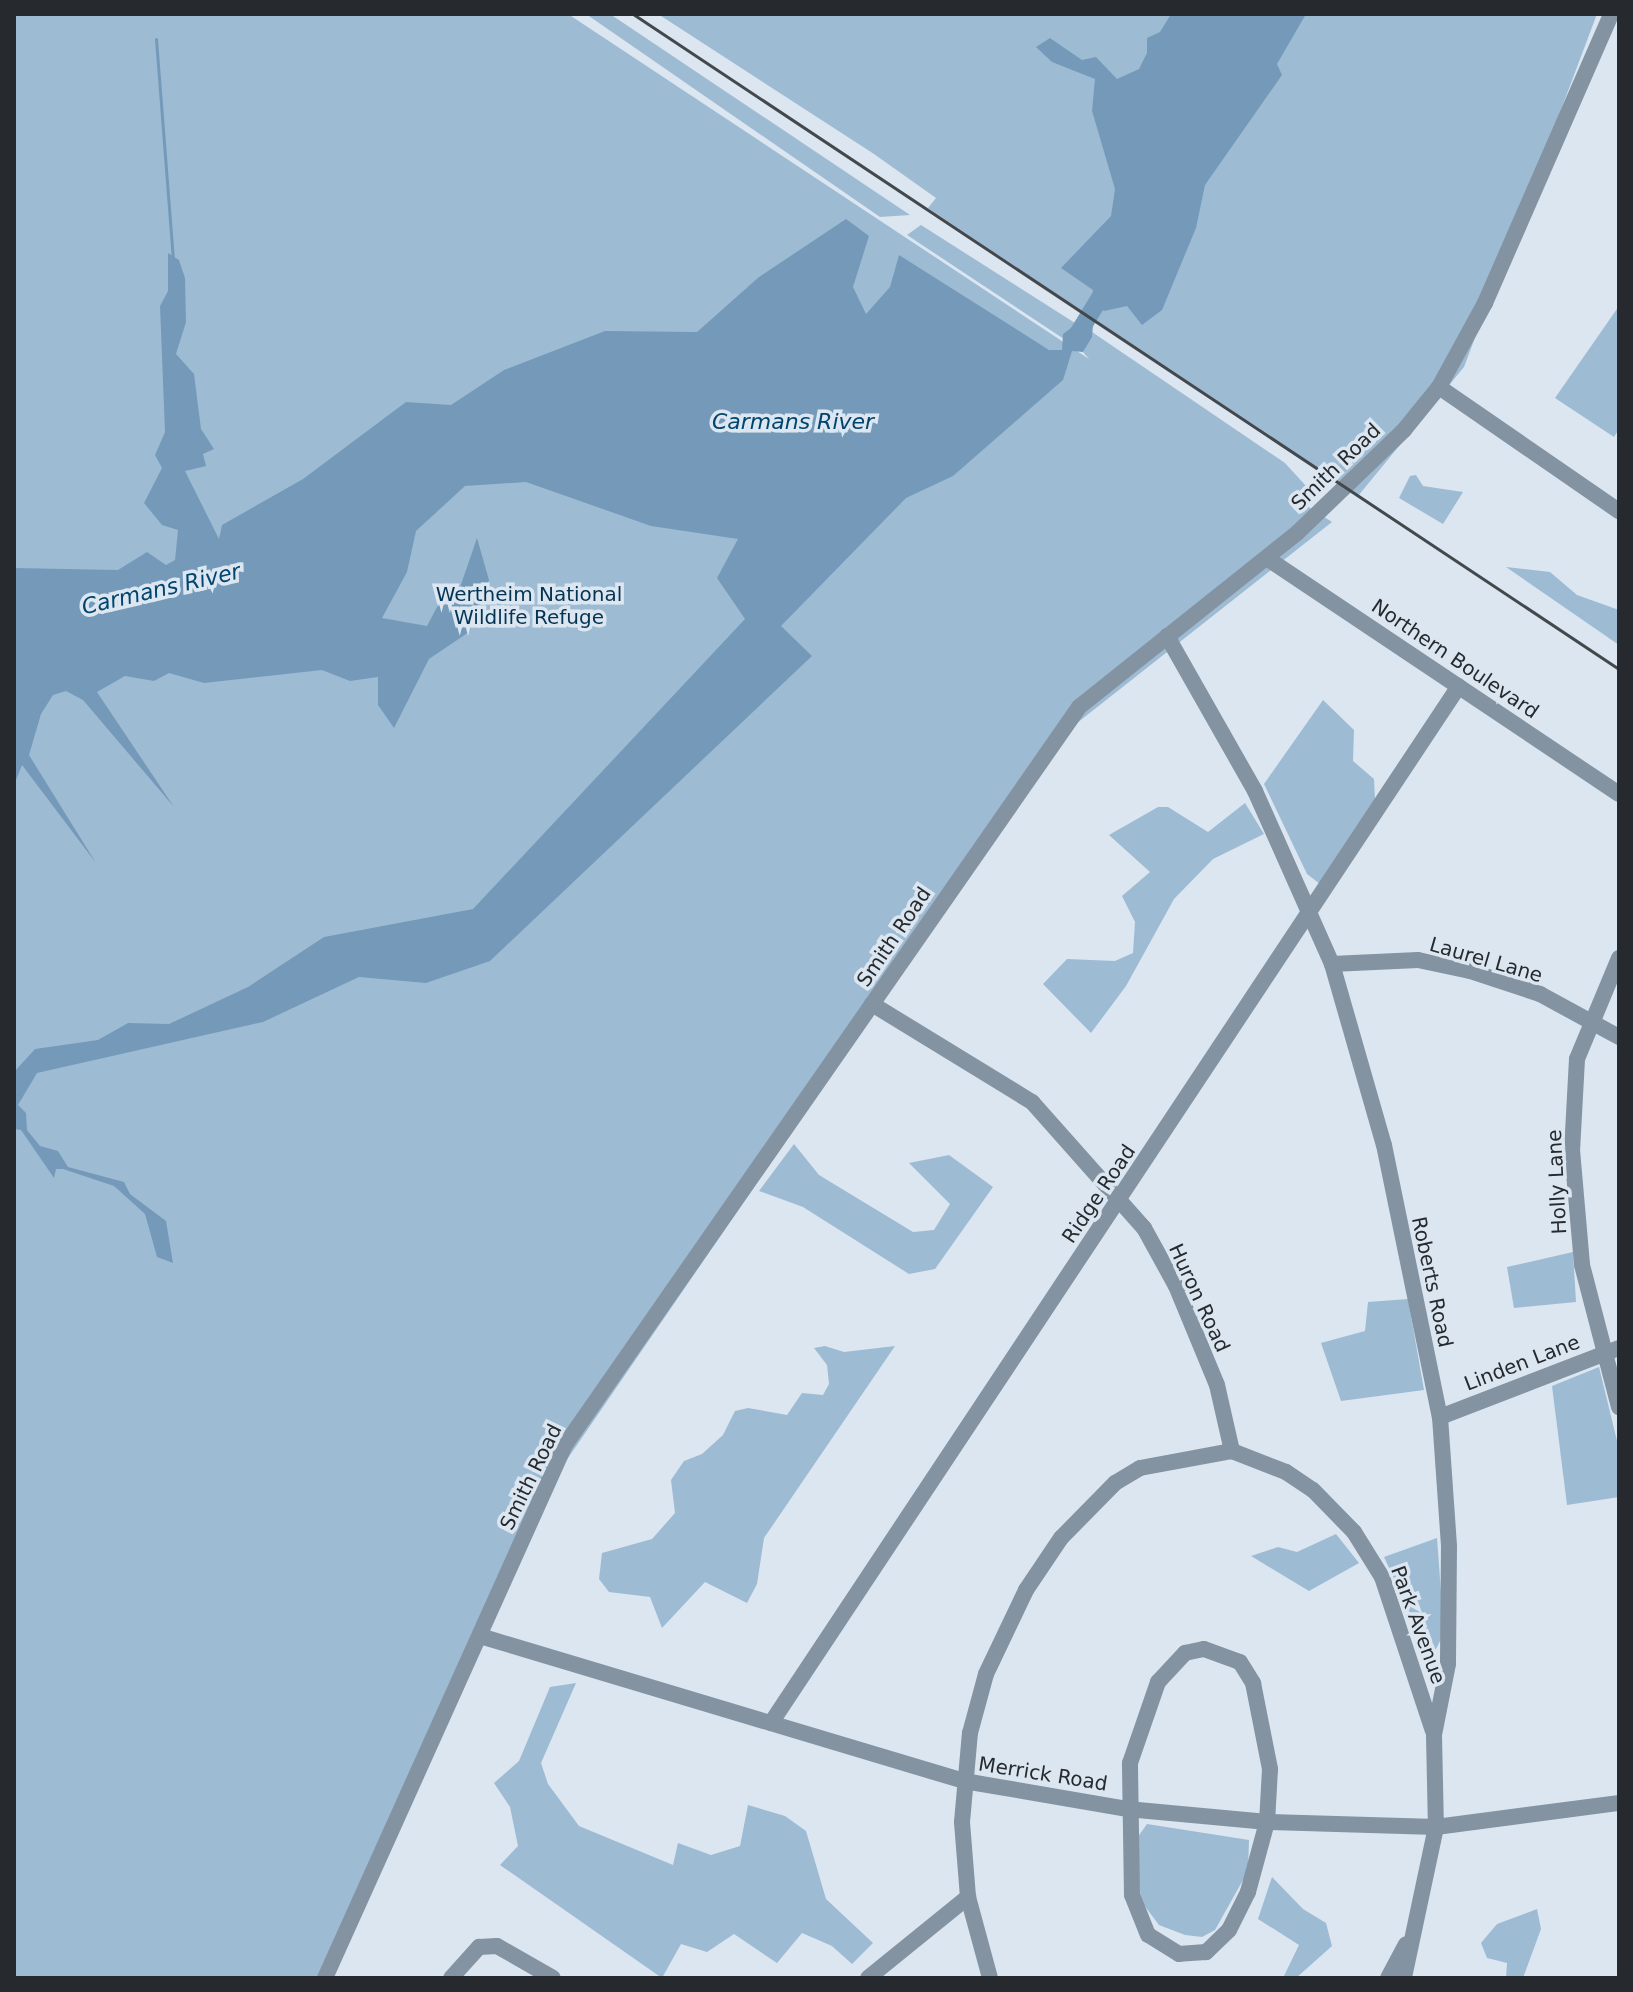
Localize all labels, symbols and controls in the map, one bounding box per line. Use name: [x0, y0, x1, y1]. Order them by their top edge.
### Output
water label: Carmans River: [712, 409, 874, 435]
street label: Smith Road: [1286, 418, 1386, 516]
water label: Carmans River: [79, 558, 243, 620]
park label: Wertheim National Wildlife Refuge: [436, 583, 622, 630]
street label: Northern Boulevard: [1367, 594, 1543, 724]
street label: Smith Road: [852, 883, 936, 991]
street label: Laurel Lane: [1427, 932, 1545, 988]
street label: Holly Lane: [1542, 1129, 1572, 1235]
street label: Ridge Road: [1057, 1140, 1141, 1248]
street label: Roberts Road: [1406, 1214, 1458, 1350]
street label: Huron Road: [1163, 1240, 1235, 1356]
street label: Linden Lane: [1461, 1330, 1583, 1396]
street label: Smith Road: [495, 1420, 567, 1534]
street label: Park Avenue: [1386, 1563, 1450, 1687]
street label: Merrick Road: [977, 1752, 1109, 1796]

